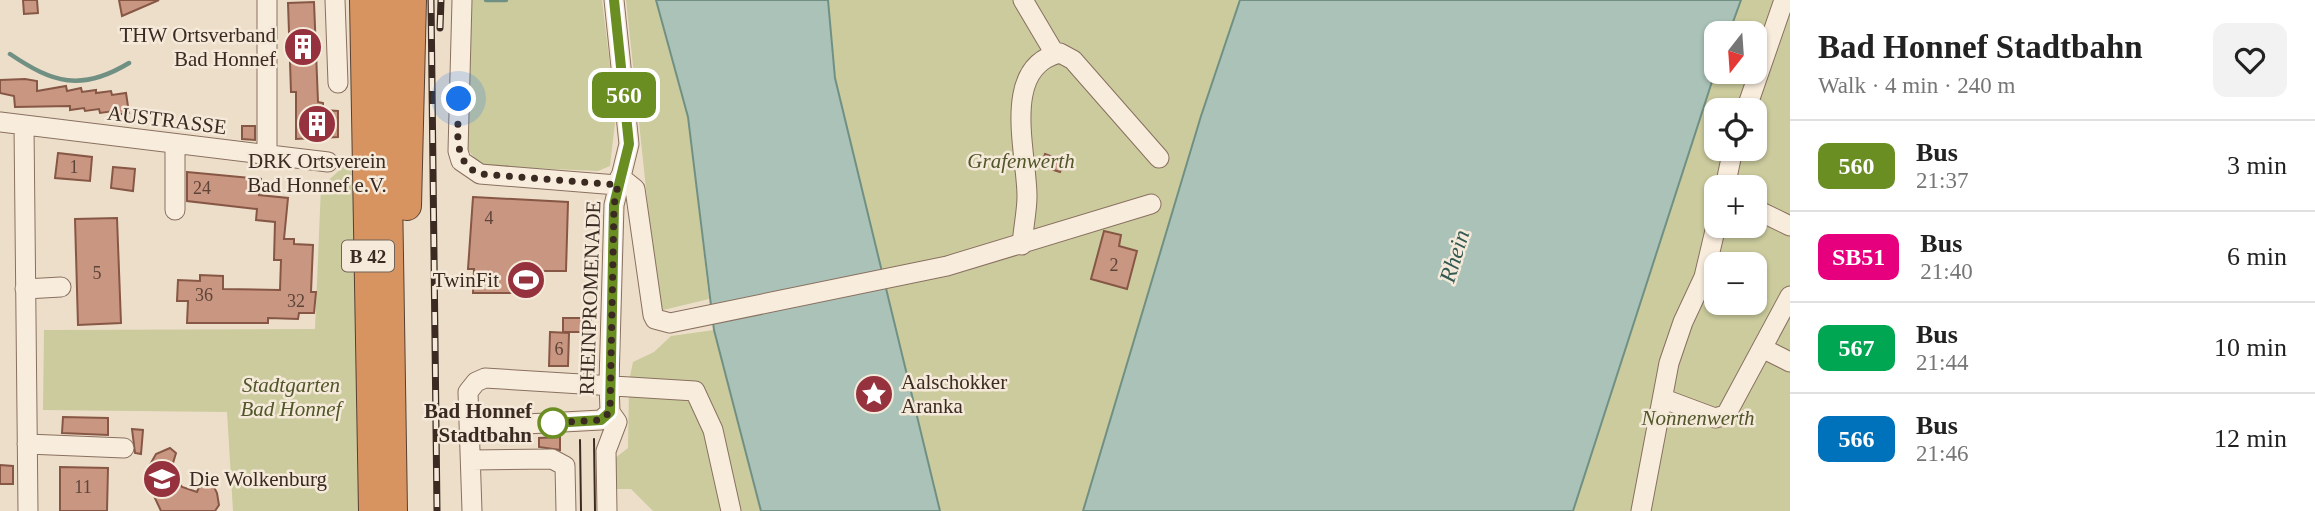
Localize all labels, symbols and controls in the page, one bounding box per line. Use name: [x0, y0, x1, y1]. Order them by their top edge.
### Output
north arrow: [1704, 21, 1768, 84]
map controls: [1704, 21, 1767, 315]
place label: THW Ortsverband Bad Honnef: [120, 23, 276, 71]
button: heart: [2213, 23, 2287, 97]
building icon: THW Ortsverband Bad Honnef: [282, 26, 324, 68]
text: Bad Honnef Stadtbahn: [1818, 29, 2143, 65]
line badge: 560: [584, 72, 664, 118]
text: Walk · 4 min · 240 m: [1818, 73, 2015, 98]
your location: [441, 81, 476, 116]
text: 560: [606, 82, 642, 108]
button: locate: [1704, 98, 1767, 161]
street label: AUSTRASSE: [106, 101, 228, 139]
building icon: DRK Ortsverein Bad Honnef e.V.: [296, 103, 338, 145]
text: Bus: [1916, 138, 1958, 167]
place label: DRK Ortsverein Bad Honnef e.V.: [247, 149, 387, 197]
park label: Grafenwerth: [967, 149, 1075, 173]
text: 3 min: [2227, 151, 2287, 180]
text: 560: [1839, 153, 1875, 179]
house number: 1: [70, 157, 79, 177]
text: 21:37: [1916, 168, 1968, 193]
button: +: [1704, 175, 1767, 238]
house number: 24: [193, 178, 211, 198]
street label: RHEINPROMENADE: [575, 200, 605, 396]
house number: 4: [485, 208, 494, 228]
water label: Rhein: [1434, 227, 1474, 286]
text: Bus: [1920, 229, 1962, 258]
road number: B 42: [342, 240, 394, 272]
text: 6 min: [2227, 242, 2287, 271]
text: SB51: [1832, 244, 1885, 270]
button: −: [1704, 252, 1767, 315]
house number: 2: [1110, 255, 1119, 275]
sports icon: TwinFit: [505, 259, 547, 301]
text: 21:40: [1920, 259, 1973, 284]
house number: 5: [93, 263, 102, 283]
place label: TwinFit: [433, 268, 499, 292]
house number: 36: [195, 285, 213, 305]
house number: 32: [287, 291, 305, 311]
text: Bus: [1916, 320, 1958, 349]
text: 10 min: [2214, 333, 2287, 362]
text: 567: [1839, 335, 1875, 361]
house number: 6: [555, 339, 564, 359]
text: 21:44: [1916, 350, 1968, 375]
place label: Aalschokker Aranka: [901, 370, 1007, 418]
park label: Stadtgarten Bad Honnef: [241, 373, 345, 421]
place icon: Aalschokker Aranka: [853, 373, 895, 415]
place label: Bad Honnef Stadtbahn: [424, 399, 533, 447]
park label: Nonnenwerth: [1640, 406, 1755, 430]
marker: Bad Honnef Stadtbahn: [538, 408, 568, 438]
text: Bus: [1916, 411, 1958, 440]
text: 12 min: [2214, 424, 2287, 453]
text: 566: [1839, 426, 1875, 452]
text: 21:46: [1916, 441, 1968, 466]
school or university icon: Die Wolkenburg: [141, 458, 183, 500]
place label: Die Wolkenburg: [189, 467, 328, 491]
house number: 11: [74, 477, 92, 497]

